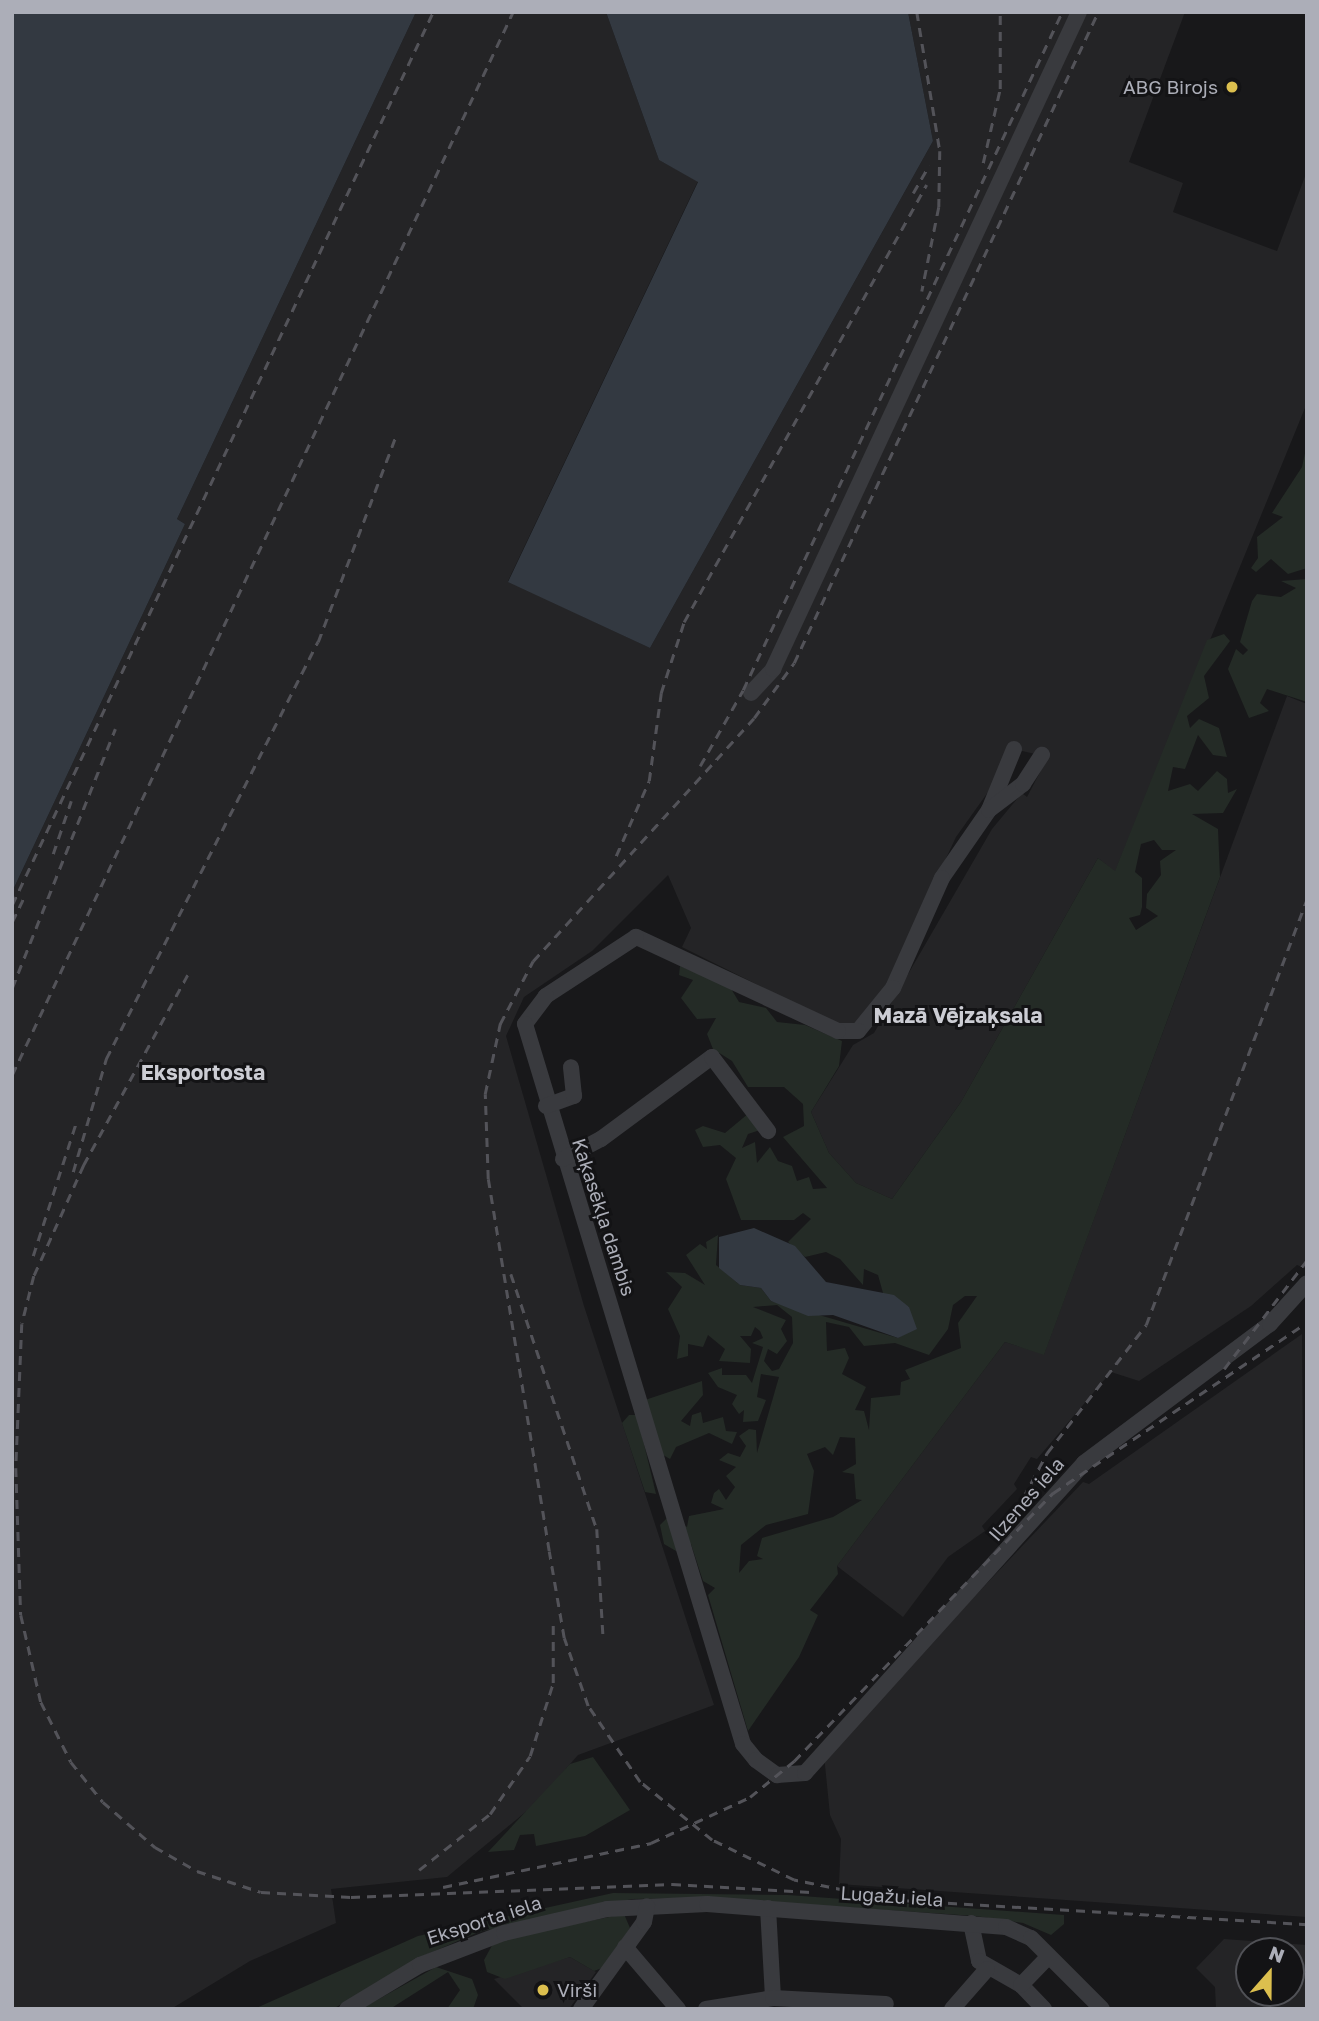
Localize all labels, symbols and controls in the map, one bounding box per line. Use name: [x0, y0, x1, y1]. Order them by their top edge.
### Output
place label: ABG Birojs: [1123, 76, 1218, 98]
marker: ABG Birojs: [1224, 79, 1240, 95]
district label: Mazā Vējzaķsala: [874, 1002, 1042, 1028]
district label: Eksportosta: [141, 1059, 265, 1085]
street label: Kaķasēkļa dambis: [568, 1135, 640, 1299]
street label: Ilzenes iela: [983, 1453, 1069, 1545]
street label: Lugažu iela: [840, 1881, 944, 1911]
street label: Eksporta iela: [424, 1891, 544, 1949]
north arrow: [1235, 1937, 1305, 2007]
text: N: [1266, 1940, 1288, 1967]
place label: Virši: [557, 1979, 597, 2001]
marker: Virši: [535, 1982, 551, 1998]

